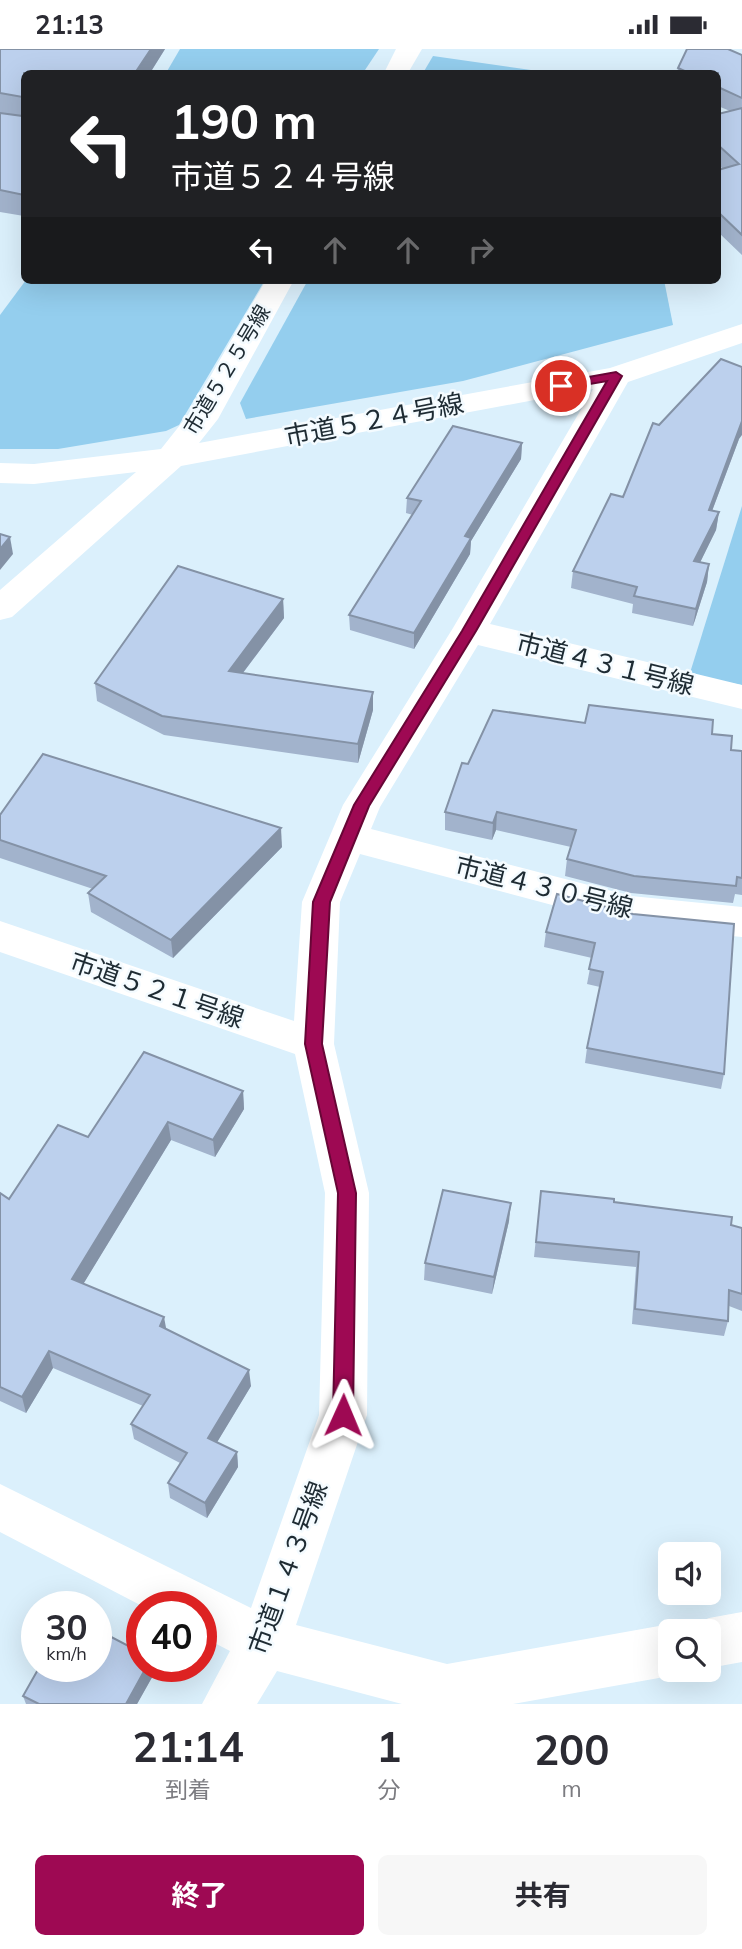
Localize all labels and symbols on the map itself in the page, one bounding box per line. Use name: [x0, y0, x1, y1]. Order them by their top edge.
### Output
street label: 市道５２５号線: [177, 300, 275, 439]
pin: [531, 356, 591, 416]
street label: 市道５２４号線: [281, 386, 466, 453]
street label: 市道４３１号線: [513, 625, 697, 702]
street label: 市道４３０号線: [452, 848, 636, 925]
street label: 市道５２１号線: [66, 944, 249, 1035]
position arrow: [306, 1378, 380, 1452]
street label: 市道１４３号線: [241, 1477, 334, 1659]
speed limit sign: 40: [126, 1591, 217, 1682]

